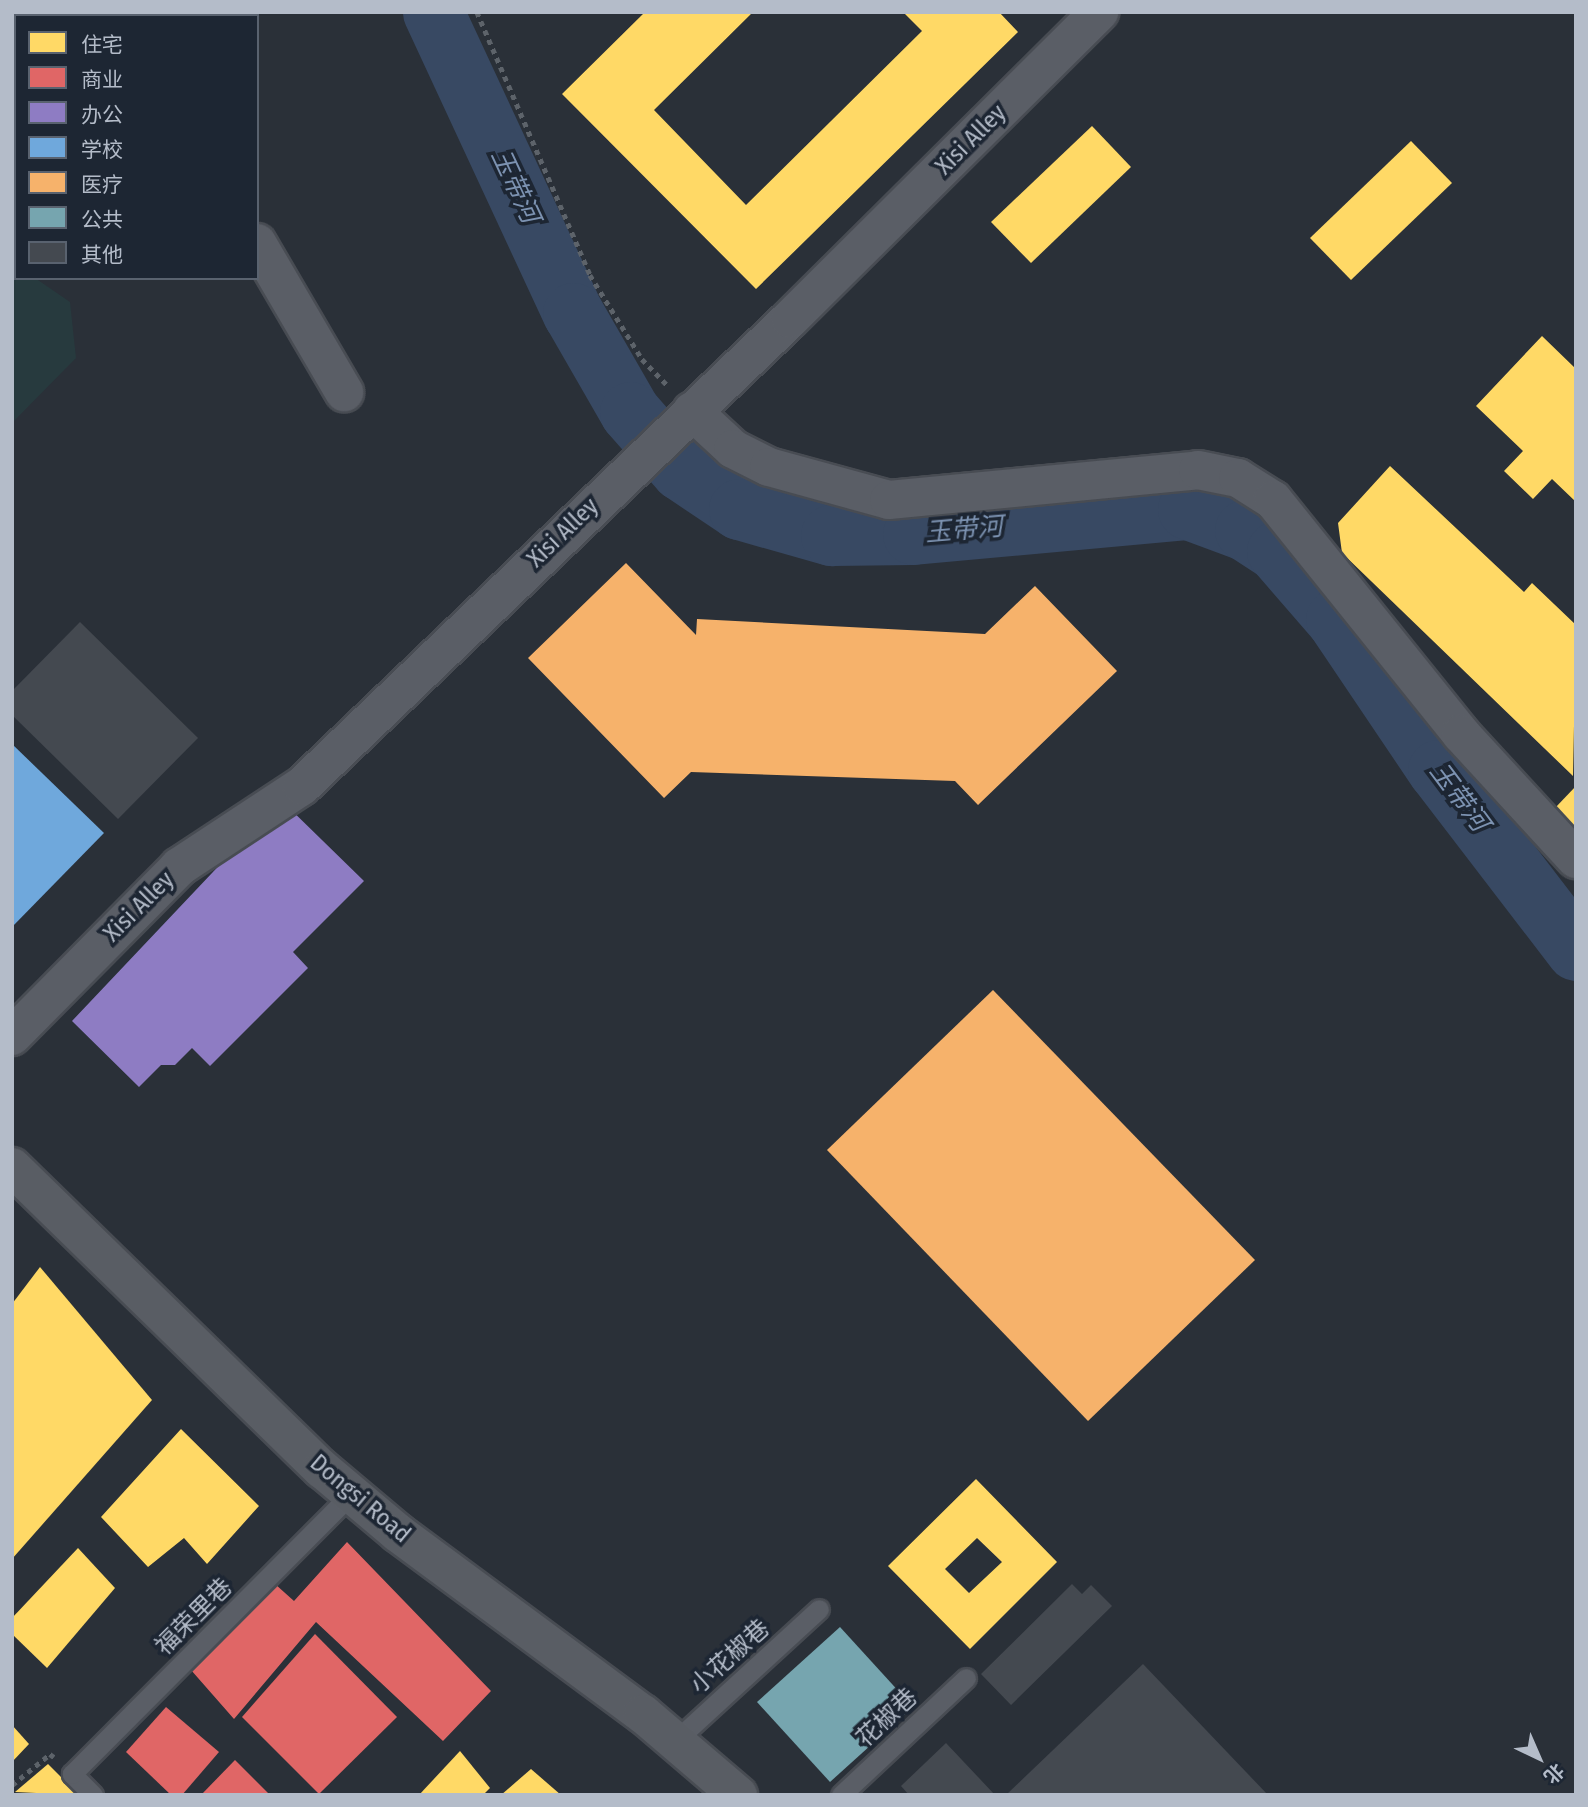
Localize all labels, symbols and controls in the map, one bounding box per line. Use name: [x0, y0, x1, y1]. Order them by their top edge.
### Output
legend: [14, 14, 259, 280]
text: 住宅: [81, 32, 123, 58]
text: 商业: [81, 67, 123, 93]
street label: Xisi Alley: [930, 99, 1012, 181]
text: 办公: [81, 102, 123, 128]
text: 学校: [81, 137, 123, 163]
water label: 玉带河: [484, 144, 546, 228]
text: 医疗: [81, 172, 123, 198]
text: 公共: [81, 207, 123, 233]
text: 其他: [81, 242, 123, 268]
street label: Xisi Alley: [522, 492, 604, 574]
water label: 玉带河: [924, 511, 1004, 549]
water label: 玉带河: [1423, 756, 1495, 838]
street label: Xisi Alley: [98, 866, 180, 948]
street label: Dongsi Road: [304, 1449, 416, 1549]
street label: 福荣里巷: [150, 1573, 238, 1661]
street label: 小花椒巷: [685, 1614, 775, 1700]
street label: 花椒巷: [851, 1683, 923, 1753]
north arrow: [1504, 1723, 1574, 1793]
text: 北: [1539, 1759, 1569, 1788]

